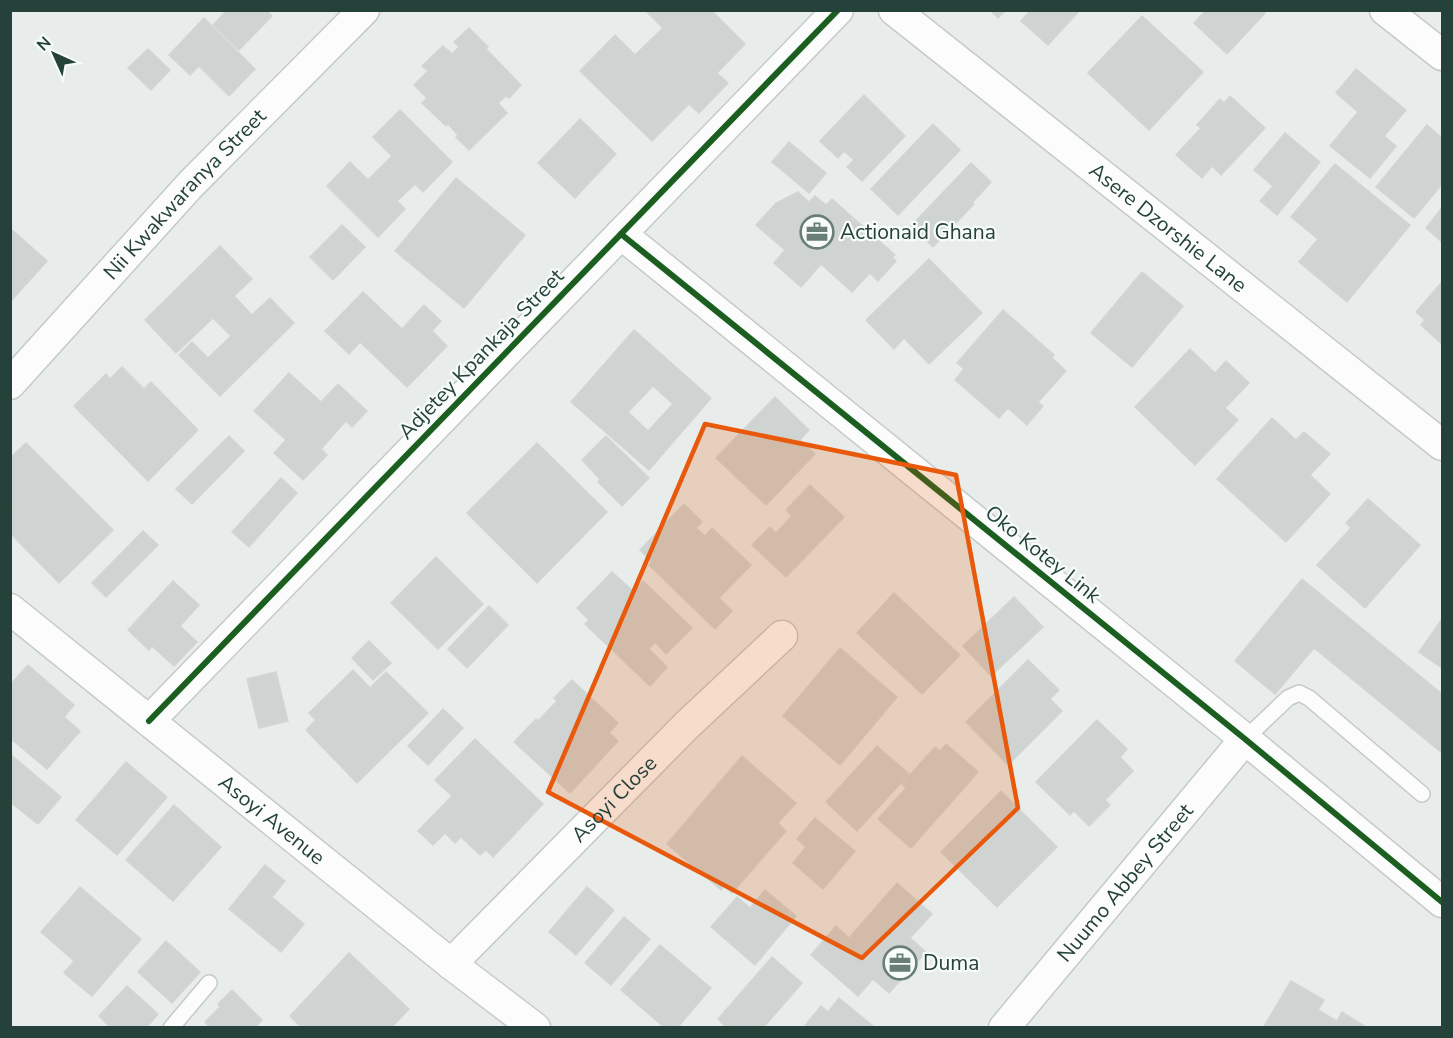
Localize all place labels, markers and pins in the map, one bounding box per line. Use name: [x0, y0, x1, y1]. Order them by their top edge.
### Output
office icon: Actionaid Ghana: [799, 214, 835, 250]
place label: Actionaid Ghana: [840, 218, 996, 246]
office icon: Duma: [882, 945, 918, 981]
place label: Duma: [923, 949, 979, 977]

